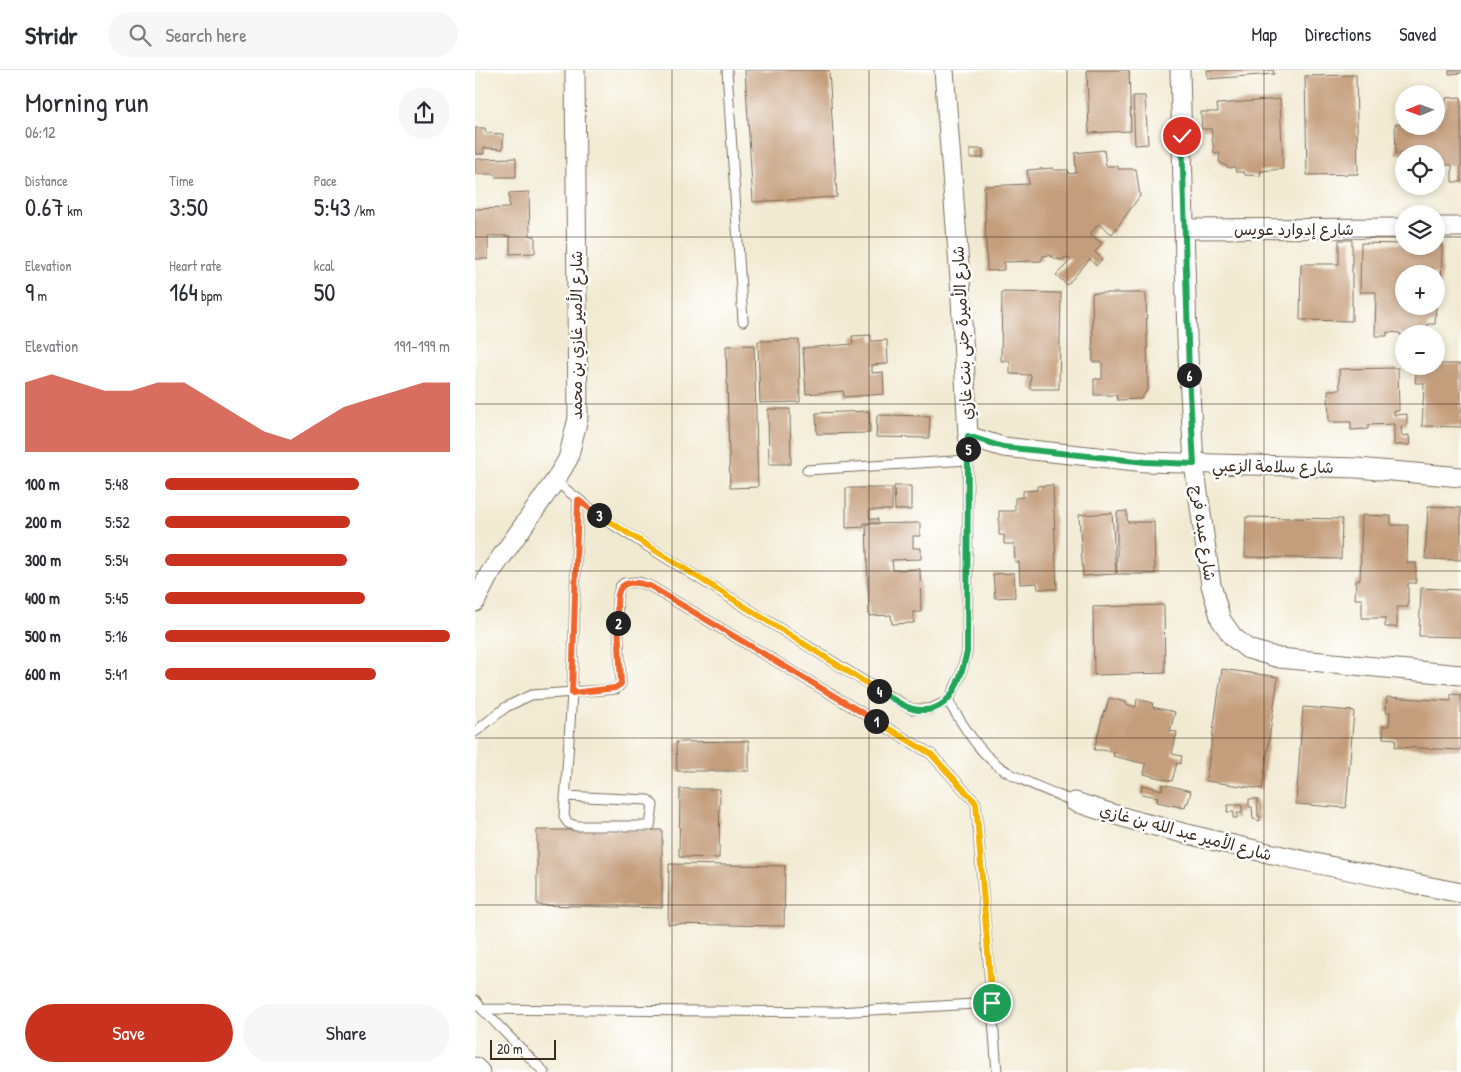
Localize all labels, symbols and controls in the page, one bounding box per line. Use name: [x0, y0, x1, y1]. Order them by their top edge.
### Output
search box: [108, 12, 458, 57]
text: Stridr: [25, 19, 78, 51]
icon: search: [126, 21, 154, 49]
text: Search here: [166, 22, 247, 48]
text: Map: [1252, 22, 1277, 47]
text: Directions: [1305, 22, 1371, 47]
text: Saved: [1399, 22, 1436, 47]
text: Morning run: [25, 83, 149, 121]
north arrow: [1395, 85, 1445, 135]
map controls: [1395, 85, 1445, 375]
button: share: [398, 87, 450, 139]
pin: [1161, 115, 1203, 157]
text: 06:12: [25, 121, 56, 143]
icon: check: [1168, 122, 1196, 150]
button: locate: [1395, 145, 1445, 195]
text: Distance: [25, 171, 68, 190]
text: Time: [169, 171, 194, 190]
text: Pace: [314, 171, 337, 190]
text: 0.67: [25, 190, 64, 224]
text: 3:50: [169, 190, 208, 224]
text: 5:43: [314, 190, 351, 224]
text: km: [64, 201, 82, 220]
text: /km: [351, 201, 375, 220]
button: layers: [1395, 205, 1445, 255]
street label: شارع إدوارد عويس: [1234, 218, 1354, 241]
street label: شارع الأميرة جنى بنت غازي: [946, 245, 979, 421]
street label: شارع الأمير غازي بن محمد: [565, 251, 588, 419]
text: Elevation: [25, 256, 72, 275]
text: Heart rate: [169, 256, 222, 275]
text: kcal: [314, 256, 334, 275]
button: +: [1395, 265, 1445, 315]
text: 9: [25, 275, 34, 309]
text: 164: [169, 275, 198, 309]
text: 50: [314, 275, 335, 309]
text: m: [34, 286, 47, 305]
text: bpm: [198, 286, 222, 305]
button: −: [1395, 325, 1445, 375]
text: Elevation: [25, 335, 78, 357]
text: 191–199 m: [394, 335, 450, 357]
pin: 6: [1177, 362, 1201, 388]
text: 6: [1187, 366, 1192, 385]
pin: 5: [955, 436, 981, 462]
text: 5: [966, 440, 971, 459]
street label: شارع سلامة الزعبي: [1212, 454, 1334, 482]
text: 100 m: [25, 473, 60, 495]
text: 5:48: [105, 473, 128, 495]
street label: شارع عبده فرج: [1185, 484, 1222, 582]
pin: 3: [587, 502, 611, 528]
text: 3: [596, 506, 603, 525]
text: 200 m: [25, 511, 61, 533]
text: 5:52: [105, 511, 130, 533]
text: 300 m: [25, 549, 61, 571]
text: 5:54: [105, 549, 128, 571]
text: 400 m: [25, 587, 60, 609]
text: 5:45: [105, 587, 128, 609]
pin: 2: [605, 610, 631, 636]
text: 2: [615, 614, 622, 633]
text: 500 m: [25, 625, 61, 647]
text: 5:16: [105, 625, 128, 647]
text: 600 m: [25, 663, 60, 685]
text: 5:41: [105, 663, 127, 685]
pin: 4: [867, 678, 891, 704]
text: 4: [877, 682, 882, 701]
pin: 1: [863, 708, 889, 734]
text: 1: [874, 712, 879, 731]
street label: شارع الأمير عبد الله بن غازي: [1097, 798, 1274, 867]
pin: [971, 982, 1013, 1024]
icon: arrive: [978, 989, 1006, 1017]
button: Save: [25, 1004, 233, 1062]
button: Share: [243, 1004, 450, 1062]
scale bar: [490, 1037, 556, 1060]
text: 20 m: [497, 1039, 523, 1058]

